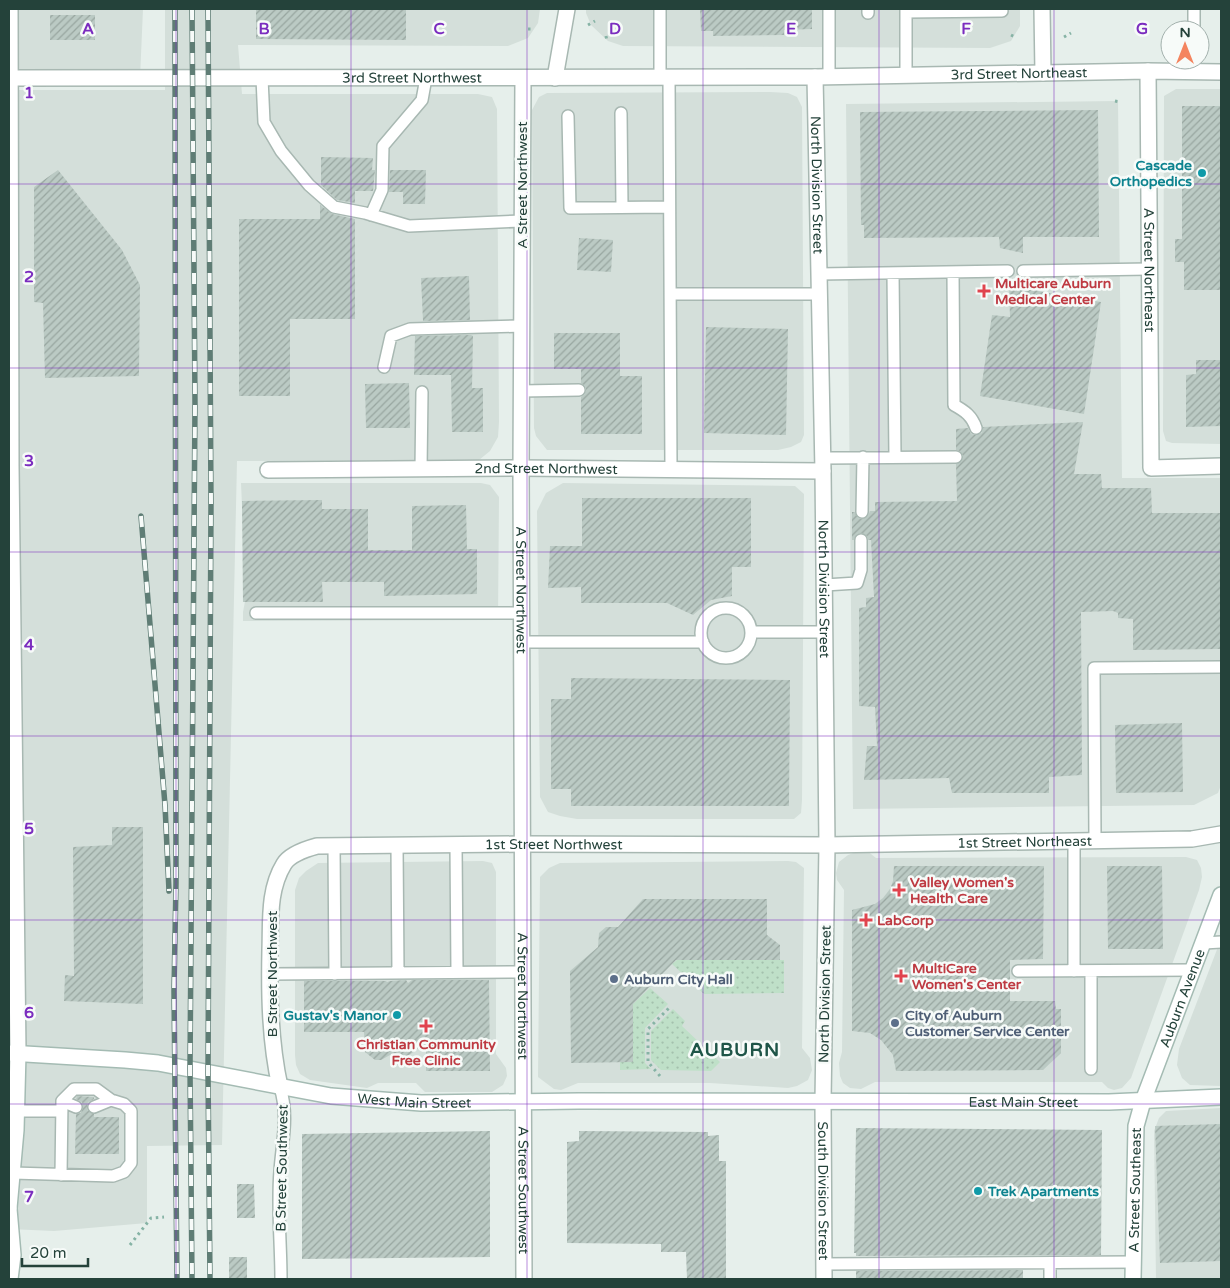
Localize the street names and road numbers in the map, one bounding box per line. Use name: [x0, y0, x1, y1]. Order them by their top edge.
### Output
street label: 3rd Street Northeast: [950, 64, 1088, 83]
street label: 3rd Street Northwest: [342, 69, 483, 86]
street label: North Division Street: [807, 116, 827, 255]
street label: A Street Northwest: [514, 121, 531, 249]
street label: A Street Northeast: [1141, 208, 1158, 333]
street label: 2nd Street Northwest: [474, 459, 618, 477]
street label: North Division Street: [815, 520, 834, 659]
street label: A Street Northwest: [513, 526, 530, 654]
street label: 1st Street Northeast: [957, 832, 1093, 851]
street label: 1st Street Northwest: [485, 835, 623, 853]
street label: B Street Northwest: [264, 910, 281, 1037]
street label: North Division Street: [815, 924, 835, 1063]
street label: A Street Northwest: [514, 932, 532, 1060]
street label: Auburn Avenue: [1156, 946, 1208, 1050]
street label: West Main Street: [357, 1090, 472, 1112]
street label: East Main Street: [968, 1093, 1079, 1110]
street label: B Street Southwest: [272, 1104, 292, 1232]
street label: South Division Street: [815, 1121, 832, 1261]
street label: A Street Southwest: [515, 1126, 532, 1255]
street label: A Street Southeast: [1125, 1127, 1144, 1253]

